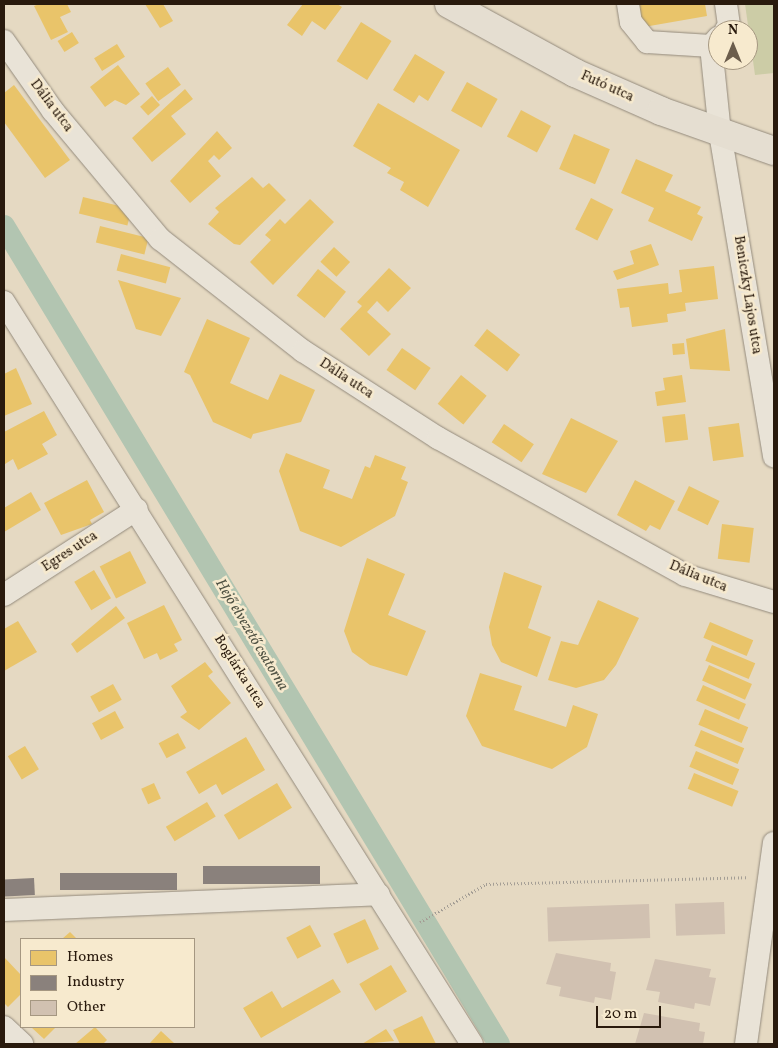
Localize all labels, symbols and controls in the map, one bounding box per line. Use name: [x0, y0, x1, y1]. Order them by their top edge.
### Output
north arrow: [708, 20, 758, 70]
text: N: [728, 21, 738, 40]
street label: Futó utca: [578, 68, 636, 106]
street label: Dália utca: [26, 76, 76, 136]
street label: Beniczky Lajos utca: [729, 234, 765, 356]
street label: Dália utca: [316, 355, 376, 403]
street label: Egres utca: [39, 528, 101, 576]
street label: Dália utca: [666, 558, 730, 596]
water label: Hejő elvezető csatorna: [211, 576, 291, 694]
street label: Boglárka utca: [210, 632, 268, 712]
legend: [20, 938, 195, 1028]
text: Homes: [67, 947, 113, 968]
text: Industry: [67, 972, 124, 993]
scale bar: [598, 996, 663, 1028]
text: Other: [67, 997, 106, 1018]
text: 20 m: [604, 1004, 637, 1025]

